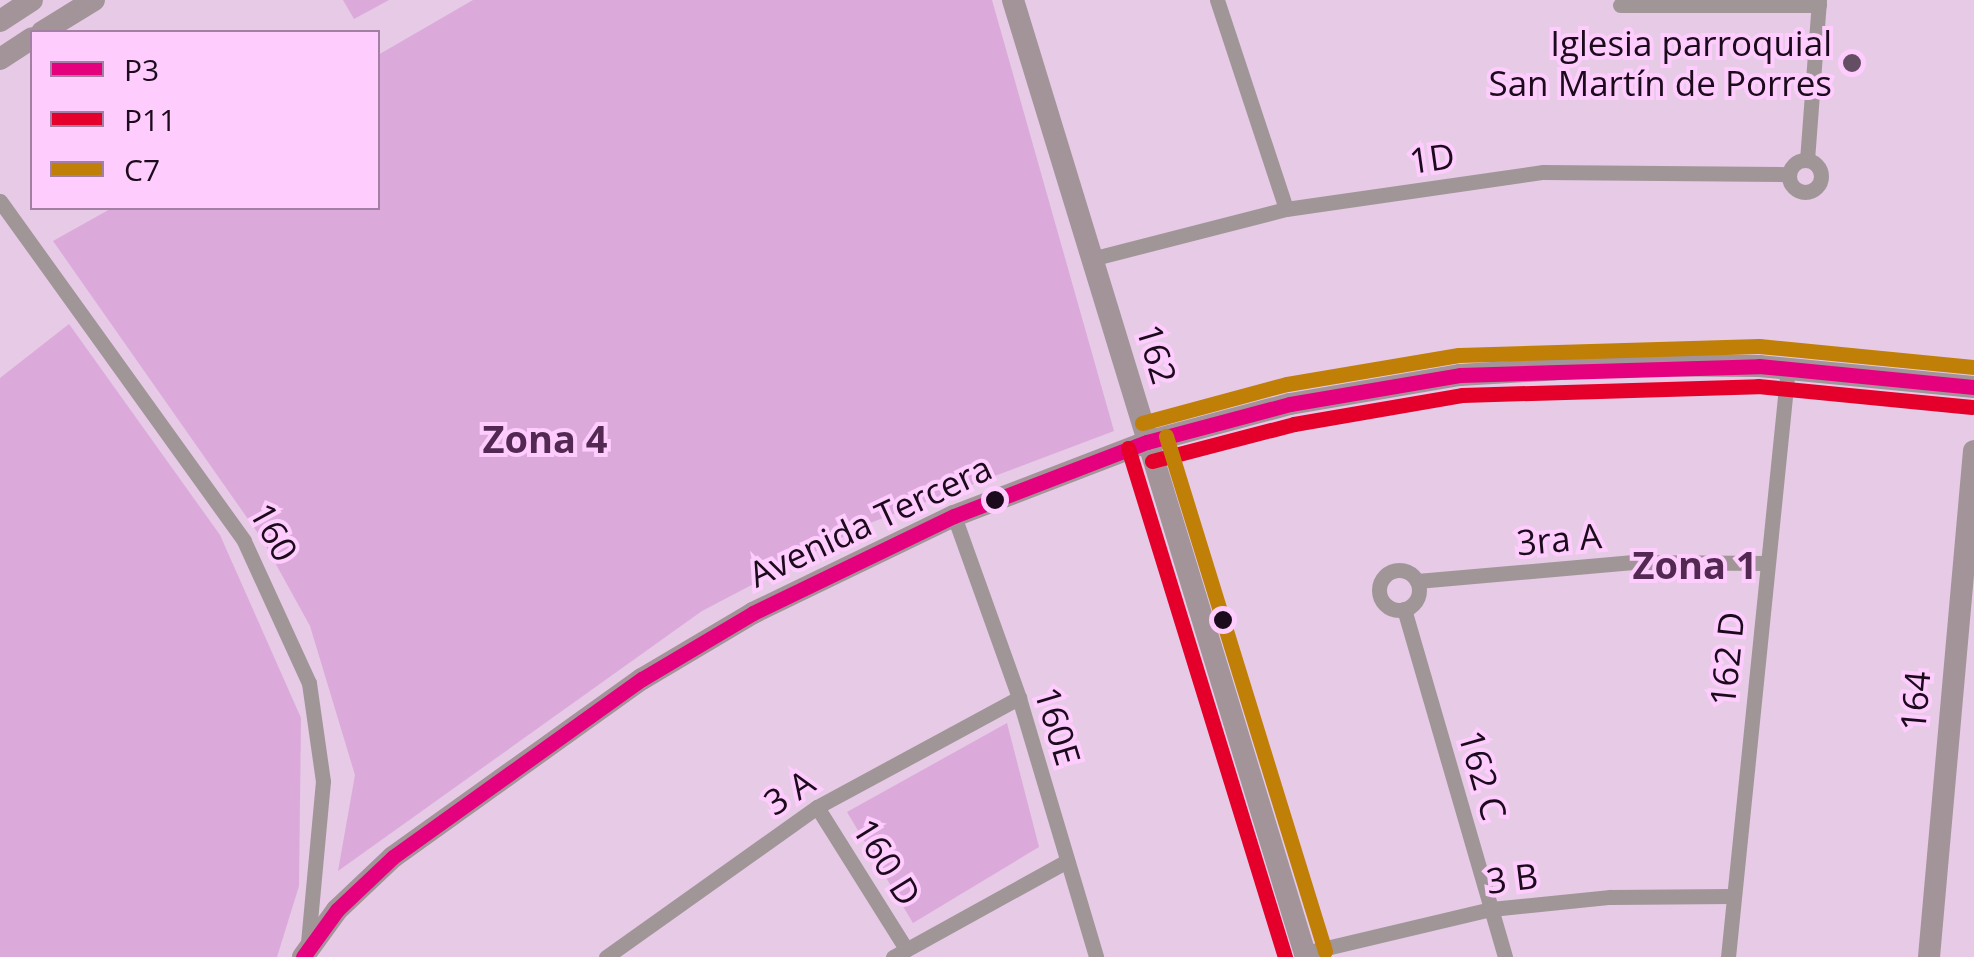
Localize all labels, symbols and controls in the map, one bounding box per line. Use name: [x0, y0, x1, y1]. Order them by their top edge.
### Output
place label: Iglesia parroquial San Martín de Porres: [1488, 22, 1832, 104]
legend: [30, 30, 380, 210]
text: P3: [124, 49, 159, 90]
marker: Iglesia parroquial San Martín de Porres: [1841, 52, 1863, 74]
text: P11: [124, 99, 176, 140]
street label: 1D: [1407, 134, 1457, 182]
text: C7: [124, 149, 160, 190]
street label: 162: [1128, 319, 1186, 389]
district label: Zona 4: [482, 416, 608, 462]
street label: Avenida Tercera: [742, 446, 998, 596]
unlabelled marker: [985, 490, 1005, 510]
street label: 160: [241, 496, 307, 568]
street label: 3ra A: [1515, 514, 1603, 564]
district label: Zona 1: [1632, 542, 1758, 588]
unlabelled marker: [1213, 610, 1233, 630]
street label: 162 D: [1701, 610, 1753, 708]
street label: 164: [1891, 669, 1939, 733]
street label: 160E: [1026, 682, 1090, 770]
street label: 162 C: [1450, 725, 1516, 825]
street label: 3 A: [756, 760, 822, 824]
street label: 160 D: [844, 811, 930, 913]
street label: 3 B: [1484, 854, 1540, 902]

